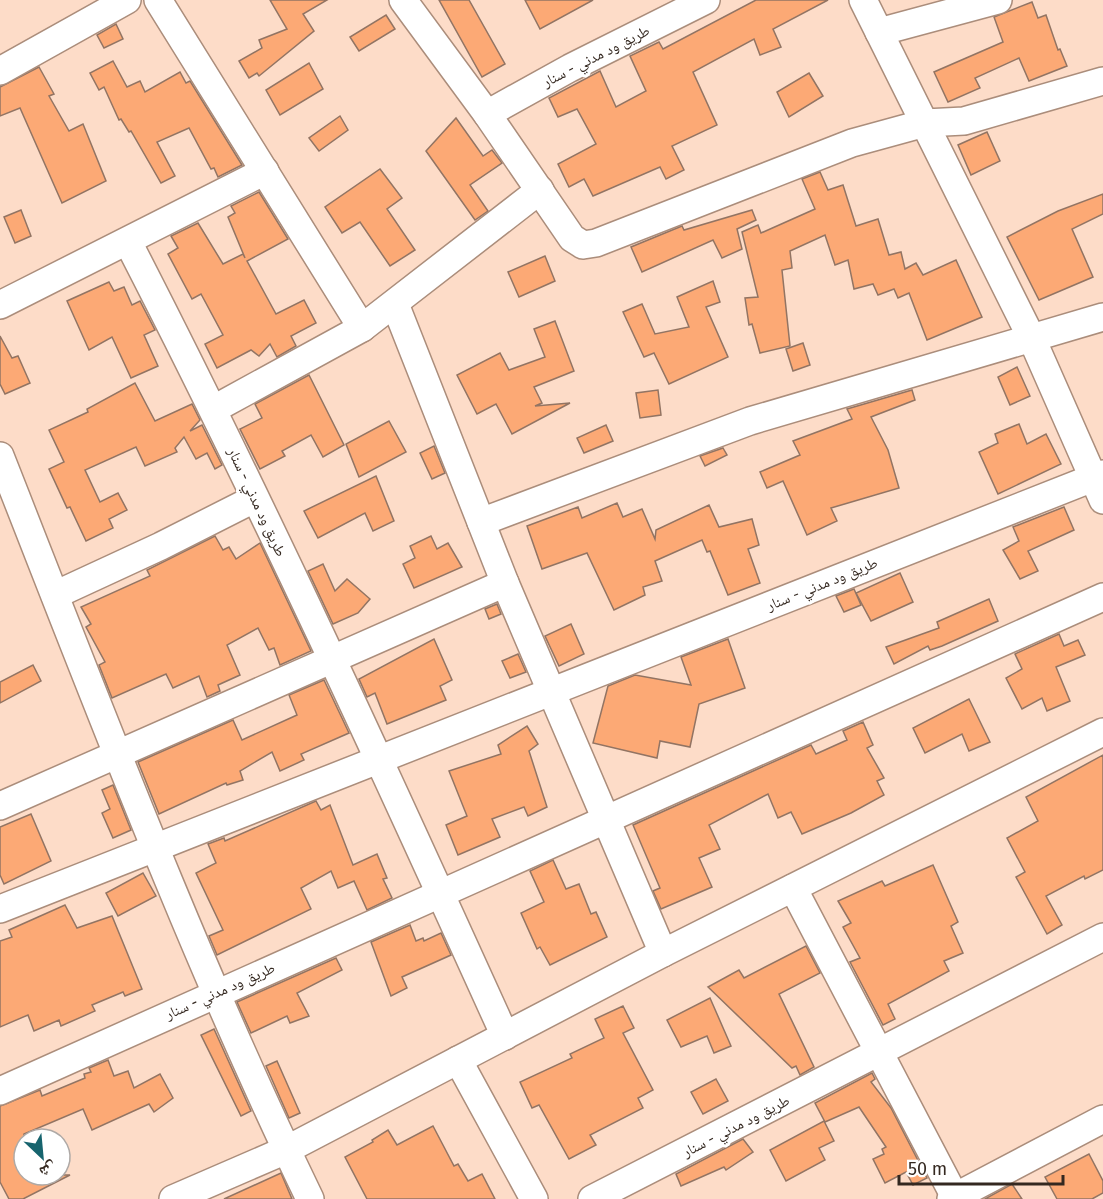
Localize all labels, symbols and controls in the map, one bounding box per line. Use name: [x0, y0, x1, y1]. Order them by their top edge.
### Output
street label: طريق ود مدني - سنار: [538, 21, 654, 94]
street label: طريق ود مدني - سنار: [221, 444, 290, 561]
street label: طريق ود مدني - سنار: [763, 553, 881, 617]
street label: طريق ود مدني - سنار: [161, 959, 279, 1026]
street label: طريق ود مدني - سنار: [678, 1091, 794, 1164]
north arrow: [12, 1127, 72, 1187]
scale bar: [899, 1148, 1062, 1186]
text: ش: [37, 1158, 60, 1182]
text: 50 m: [908, 1158, 947, 1180]

